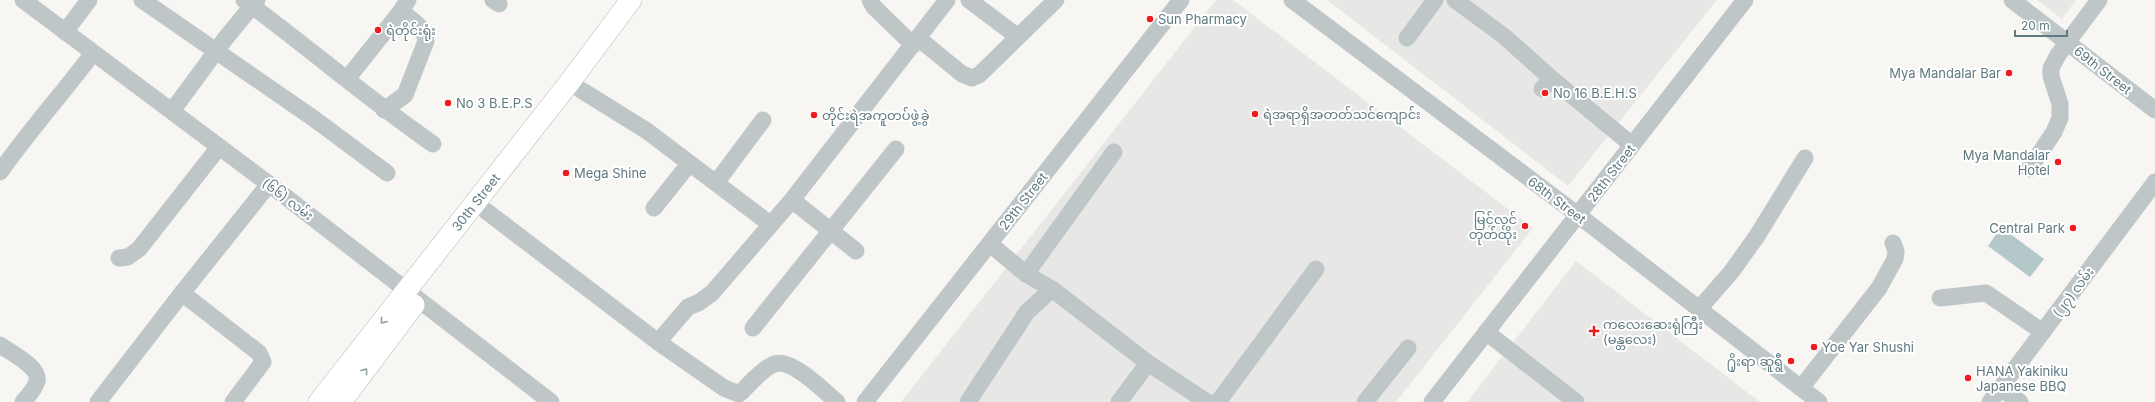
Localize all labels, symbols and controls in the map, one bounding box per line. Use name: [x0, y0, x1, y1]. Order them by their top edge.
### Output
place label: Sun Pharmacy: [1158, 11, 1247, 27]
scale bar: [2015, 12, 2067, 38]
marker: Sun Pharmacy: [1145, 14, 1155, 24]
text: 20 m: [2021, 18, 2050, 33]
place label: ရဲတိုင်းရုံး: [386, 22, 436, 41]
marker: ရဲတိုင်းရုံး: [373, 25, 383, 35]
street label: 69th Street: [2071, 43, 2135, 97]
place label: Mya Mandalar Bar: [1889, 65, 2001, 81]
marker: Mya Mandalar Bar: [2004, 68, 2014, 78]
place label: No 16 B.E.H.S: [1553, 85, 1637, 101]
marker: No 16 B.E.H.S: [1540, 88, 1550, 98]
place label: No 3 B.E.P.S: [456, 95, 533, 111]
marker: No 3 B.E.P.S: [443, 98, 453, 108]
place label: ရဲအရာရှိအတတ်သင်ကျောင်း: [1263, 106, 1421, 125]
place label: တိုင်းရဲအကူတပ်ဖွဲ့ခွဲ: [822, 107, 930, 126]
marker: ရဲအရာရှိအတတ်သင်ကျောင်း: [1250, 109, 1260, 119]
marker: တိုင်းရဲအကူတပ်ဖွဲ့ခွဲ: [809, 110, 819, 120]
street label: 28th Street: [1584, 141, 1638, 205]
place label: Mya Mandalar Hotel: [1963, 147, 2050, 178]
marker: Mya Mandalar Hotel: [2053, 157, 2063, 167]
place label: Mega Shine: [574, 165, 647, 181]
marker: Mega Shine: [561, 168, 571, 178]
street label: 29th Street: [996, 169, 1050, 233]
street label: 30th Street: [448, 170, 503, 234]
street label: 68th Street: [1525, 173, 1589, 227]
street label: (၆၆) လမ်း: [259, 175, 317, 223]
place label: မြင့်လွင် တုတ်ထိုး: [1469, 211, 1517, 245]
place label: Central Park: [1989, 220, 2065, 236]
marker: မြင့်လွင် တုတ်ထိုး: [1520, 221, 1530, 231]
marker: Central Park: [2068, 223, 2078, 233]
street label: (၂၇) လမ်း: [2049, 264, 2099, 322]
place label: ကလေးဆေးရုံကြီး (မန္တလေး): [1603, 316, 1703, 350]
one-way arrow: [381, 317, 388, 324]
marker: ကလေးဆေးရုံကြီး (မန္တလေး): [1588, 325, 1600, 337]
place label: Yoe Yar Shushi: [1822, 339, 1914, 355]
marker: Yoe Yar Shushi: [1809, 342, 1819, 352]
place label: ႐ိုးရာ ဆူရွီ: [1726, 353, 1784, 372]
marker: ႐ိုးရာ ဆူရွီ: [1786, 356, 1796, 366]
place label: HANA Yakiniku Japanese BBQ: [1976, 363, 2068, 394]
one-way arrow: [360, 368, 367, 375]
marker: HANA Yakiniku Japanese BBQ: [1963, 373, 1973, 383]

